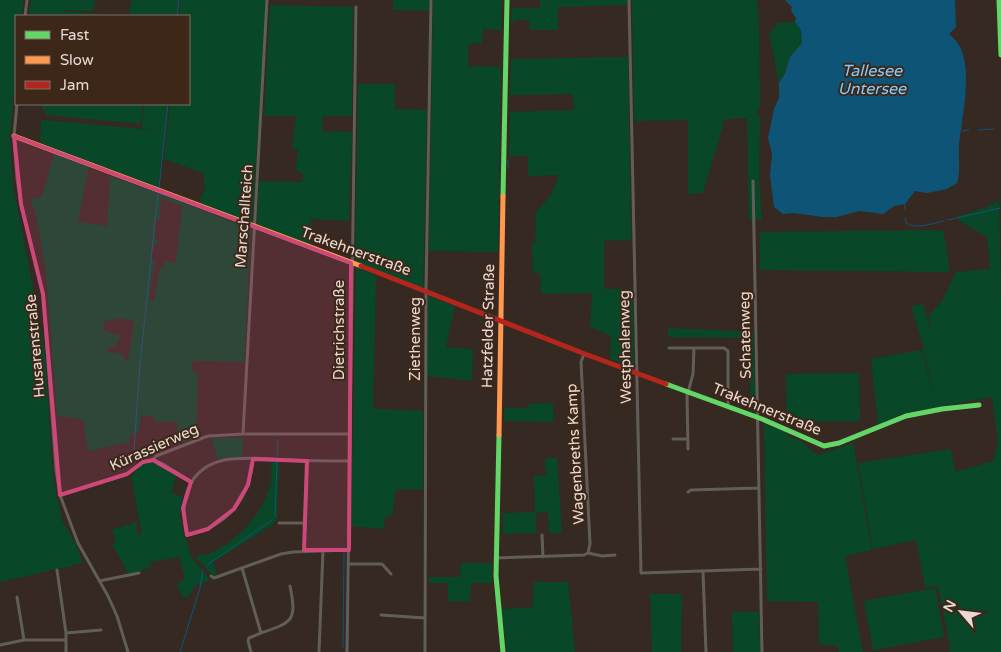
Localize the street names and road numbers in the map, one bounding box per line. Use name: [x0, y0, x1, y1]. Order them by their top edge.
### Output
street label: Marschallteich: [231, 164, 257, 268]
street label: Trakehnerstraße: [298, 223, 414, 279]
street label: Hatzfelder Straße: [478, 264, 498, 388]
street label: Dietrichstraße: [330, 280, 348, 380]
street label: Westphalenweg: [615, 290, 635, 404]
street label: Schatenweg: [735, 291, 755, 379]
street label: Husarenstraße: [22, 294, 48, 398]
street label: Ziethenweg: [406, 297, 424, 381]
street label: Trakehnerstraße: [710, 379, 824, 439]
street label: Wagenbreths Kamp: [562, 383, 588, 525]
street label: Kürassierweg: [107, 419, 201, 475]

